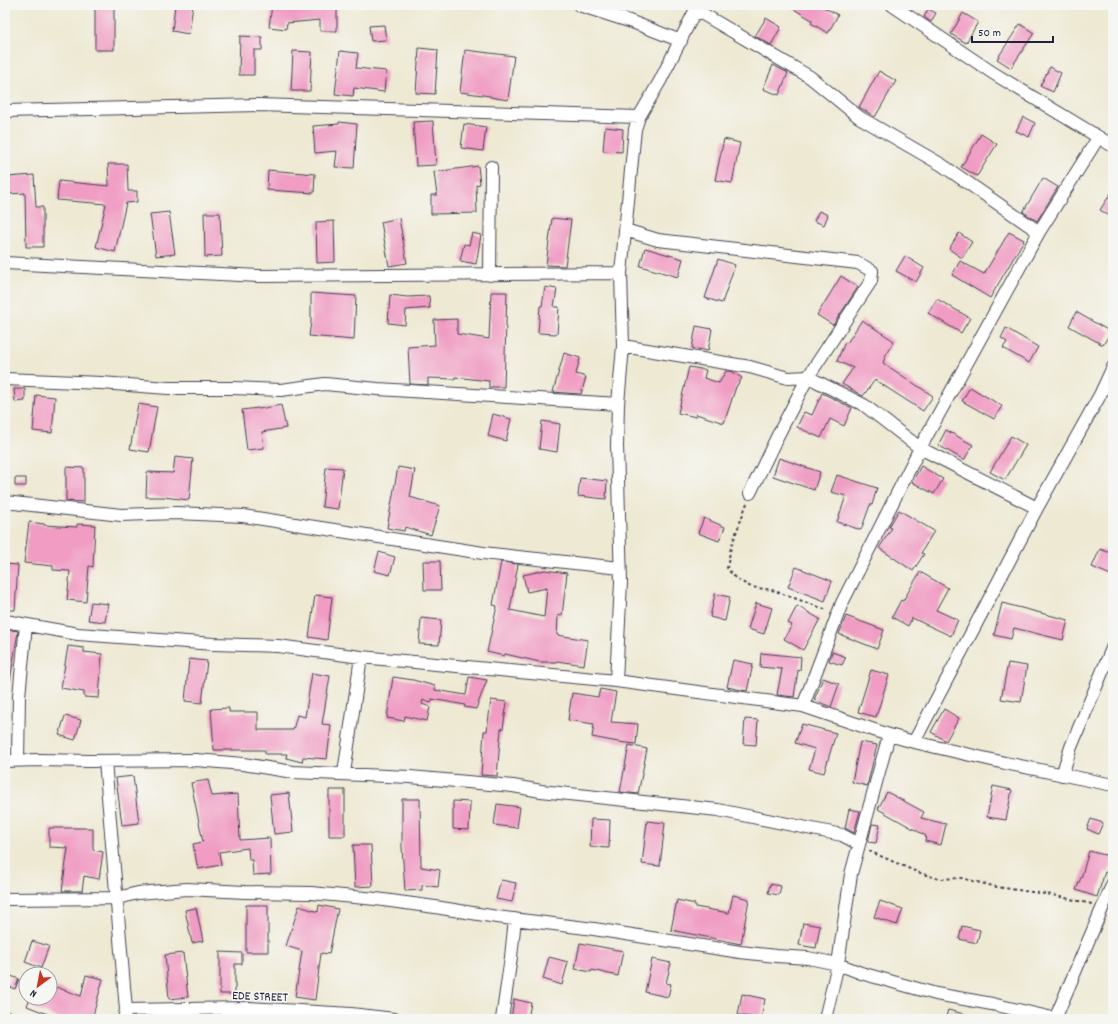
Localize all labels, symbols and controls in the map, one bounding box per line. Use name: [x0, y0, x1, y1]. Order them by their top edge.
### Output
scale bar: [972, 18, 1053, 44]
text: 50 m: [978, 25, 1001, 42]
north arrow: [18, 966, 58, 1006]
text: N: [27, 984, 40, 1001]
street label: EDE STREET: [232, 987, 288, 1008]

